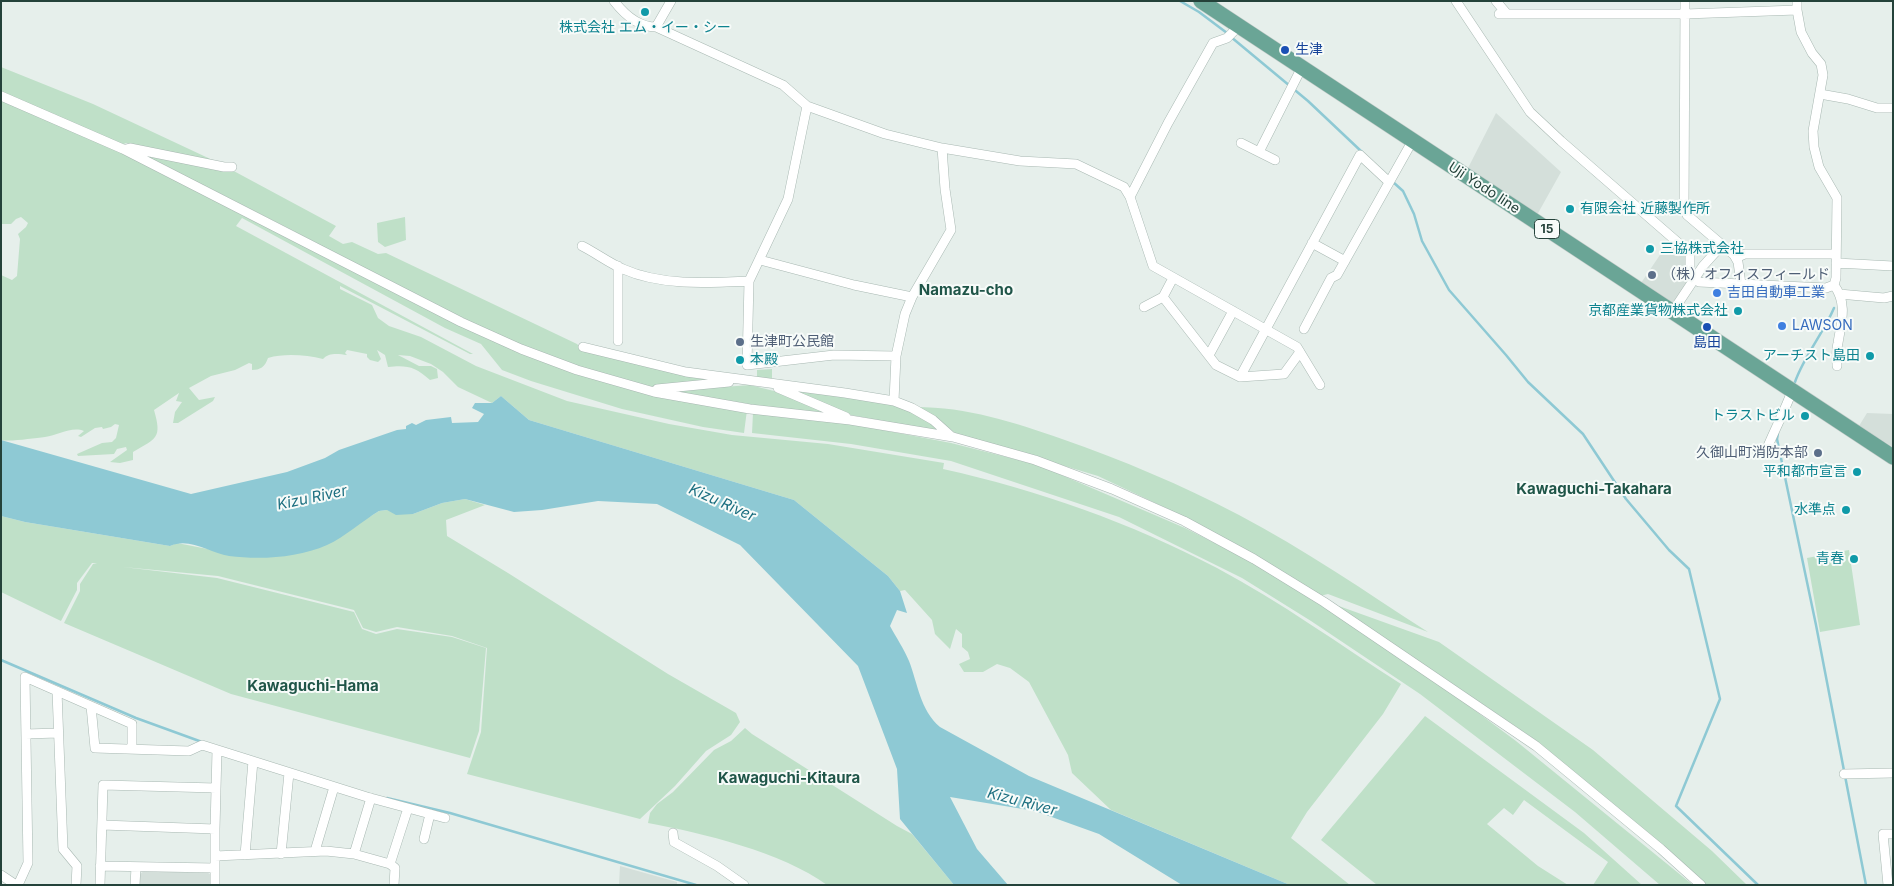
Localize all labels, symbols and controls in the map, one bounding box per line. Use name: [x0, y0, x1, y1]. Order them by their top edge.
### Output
marker: 株式会社 エム・イー・シー: [639, 6, 651, 18]
place label: 株式会社 エム・イー・シー: [559, 20, 731, 36]
place label: 生津: [1295, 42, 1323, 58]
marker: 生津: [1279, 44, 1291, 56]
street label: Uji Yodo line: [1445, 159, 1523, 217]
place label: 有限会社 近藤製作所: [1580, 201, 1710, 217]
marker: 有限会社 近藤製作所: [1564, 203, 1576, 215]
road number: 15: [1534, 220, 1560, 238]
place label: 三協株式会社: [1660, 241, 1744, 257]
marker: 三協株式会社: [1644, 243, 1656, 255]
place label: （株）オフィスフィールド: [1662, 267, 1830, 283]
marker: （株）オフィスフィールド: [1646, 269, 1658, 281]
district label: Namazu-cho: [919, 281, 1013, 299]
place label: 吉田自動車工業: [1727, 285, 1825, 301]
marker: 吉田自動車工業: [1711, 287, 1723, 299]
place label: 京都産業貨物株式会社: [1588, 303, 1728, 319]
marker: 京都産業貨物株式会社: [1732, 305, 1744, 317]
place label: LAWSON: [1792, 318, 1853, 334]
marker: LAWSON: [1776, 320, 1788, 332]
marker: 島田: [1701, 321, 1713, 333]
place label: 生津町公民館: [750, 334, 834, 350]
place label: 島田: [1693, 335, 1721, 351]
marker: 生津町公民館: [734, 336, 746, 348]
place label: アーチスト島田: [1763, 348, 1860, 364]
marker: アーチスト島田: [1864, 350, 1876, 362]
place label: 本殿: [750, 352, 778, 368]
marker: 本殿: [734, 354, 746, 366]
place label: トラストビル: [1711, 408, 1795, 424]
marker: トラストビル: [1799, 410, 1811, 422]
place label: 久御山町消防本部: [1696, 445, 1808, 461]
marker: 久御山町消防本部: [1812, 447, 1824, 459]
place label: 平和都市宣言: [1763, 464, 1847, 480]
marker: 平和都市宣言: [1851, 466, 1863, 478]
water label: Kizu River: [686, 480, 758, 526]
district label: Kawaguchi-Takahara: [1516, 480, 1672, 498]
water label: Kizu River: [275, 482, 349, 514]
place label: 水準点: [1794, 502, 1836, 518]
marker: 水準点: [1840, 504, 1852, 516]
place label: 青春: [1816, 551, 1844, 567]
marker: 青春: [1848, 553, 1860, 565]
district label: Kawaguchi-Hama: [247, 677, 379, 695]
district label: Kawaguchi-Kitaura: [718, 769, 860, 787]
water label: Kizu River: [985, 784, 1059, 820]

